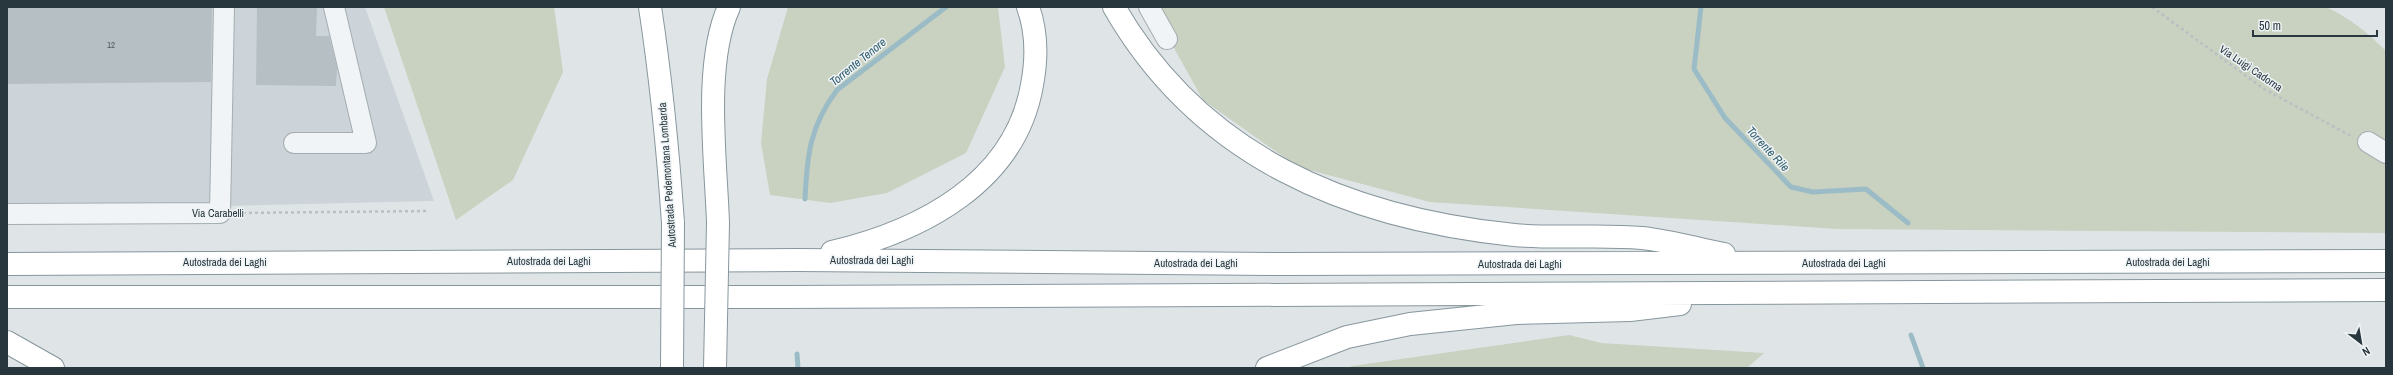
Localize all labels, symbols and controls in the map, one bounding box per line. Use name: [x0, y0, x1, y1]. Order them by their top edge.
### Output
scale bar: [2253, 12, 2377, 38]
text: 50 m: [2259, 18, 2281, 34]
water label: Torrente Tenore: [826, 34, 890, 90]
house number: 12: [107, 39, 115, 51]
street label: Via Luigi Cadorna: [2217, 42, 2285, 94]
street label: Autostrada Pedemontana Lombarda: [655, 102, 679, 249]
water label: Torrente Rile: [1743, 123, 1793, 175]
street label: Via Carabelli: [192, 206, 244, 220]
street label: Autostrada dei Laghi: [829, 253, 914, 267]
street label: Autostrada dei Laghi: [506, 254, 591, 268]
street label: Autostrada dei Laghi: [182, 255, 267, 269]
street label: Autostrada dei Laghi: [2125, 255, 2210, 269]
street label: Autostrada dei Laghi: [1153, 256, 1238, 270]
street label: Autostrada dei Laghi: [1801, 256, 1886, 270]
street label: Autostrada dei Laghi: [1477, 257, 1562, 271]
north arrow: [2341, 323, 2381, 363]
text: N: [2360, 344, 2373, 359]

